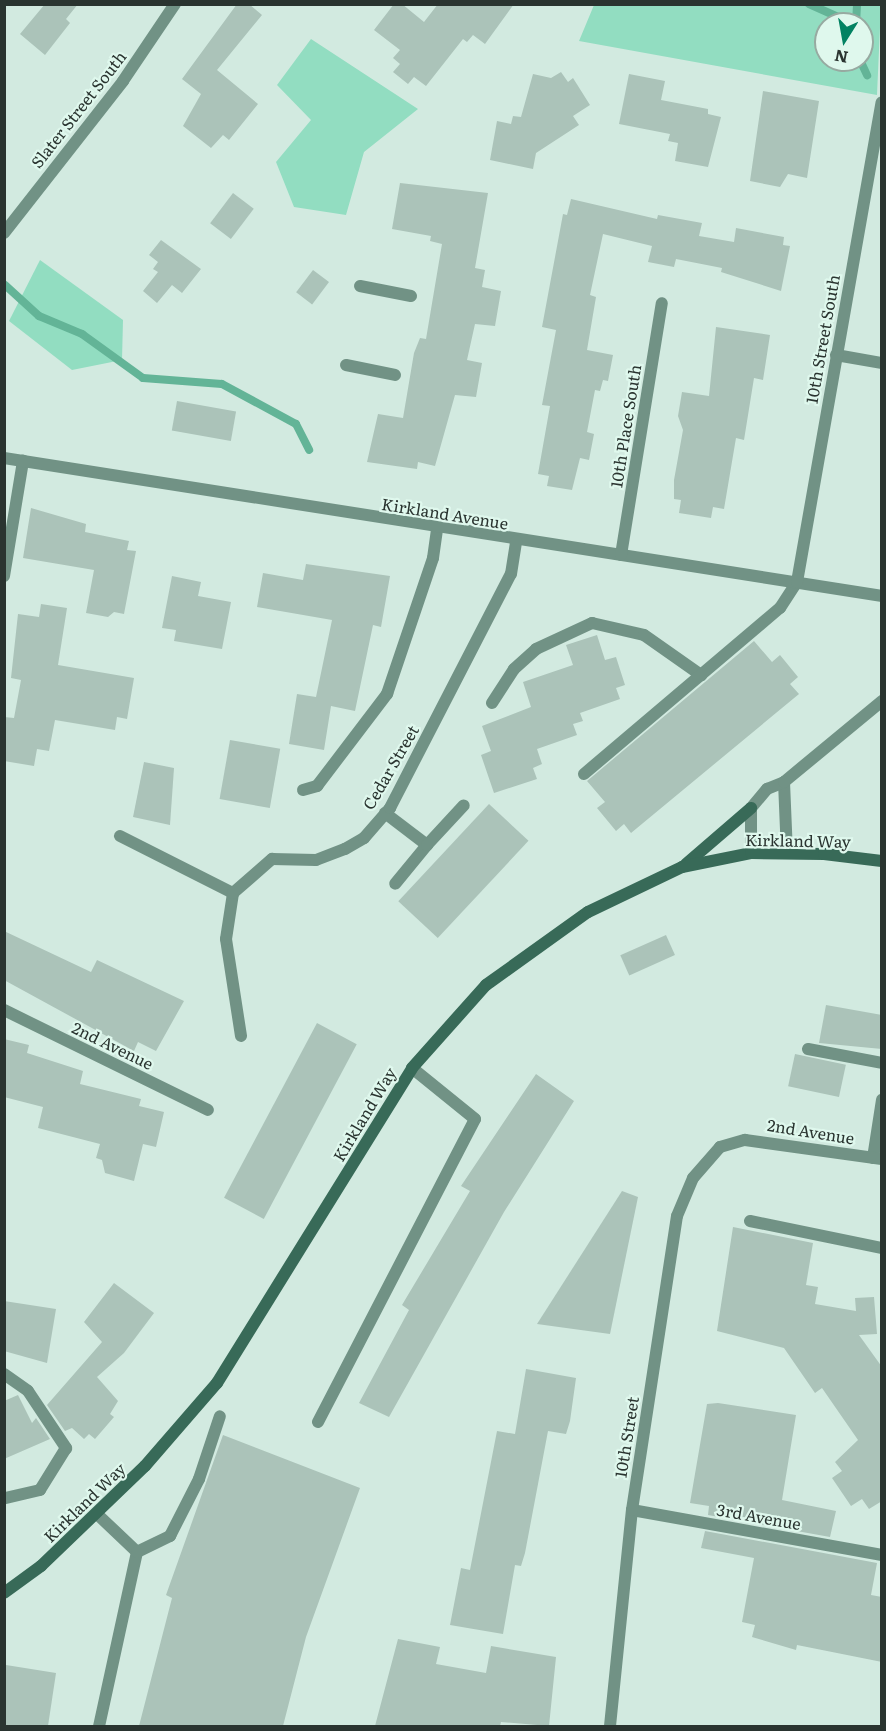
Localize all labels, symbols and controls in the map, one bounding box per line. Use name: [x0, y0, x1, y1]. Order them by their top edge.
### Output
north arrow: [814, 12, 874, 72]
text: N: [832, 45, 850, 71]
street label: Slater Street South: [26, 47, 130, 171]
street label: 10th Street South: [801, 273, 843, 405]
street label: 10th Place South: [606, 363, 644, 489]
street label: Kirkland Avenue: [380, 494, 510, 532]
street label: Cedar Street: [358, 721, 422, 813]
street label: Kirkland Way: [745, 829, 851, 851]
street label: 2nd Avenue: [69, 1017, 157, 1073]
street label: Kirkland Way: [329, 1064, 399, 1164]
street label: 2nd Avenue: [766, 1115, 856, 1147]
street label: 10th Street: [610, 1395, 642, 1479]
street label: Kirkland Way: [39, 1458, 129, 1546]
street label: 3rd Avenue: [715, 1499, 803, 1533]

